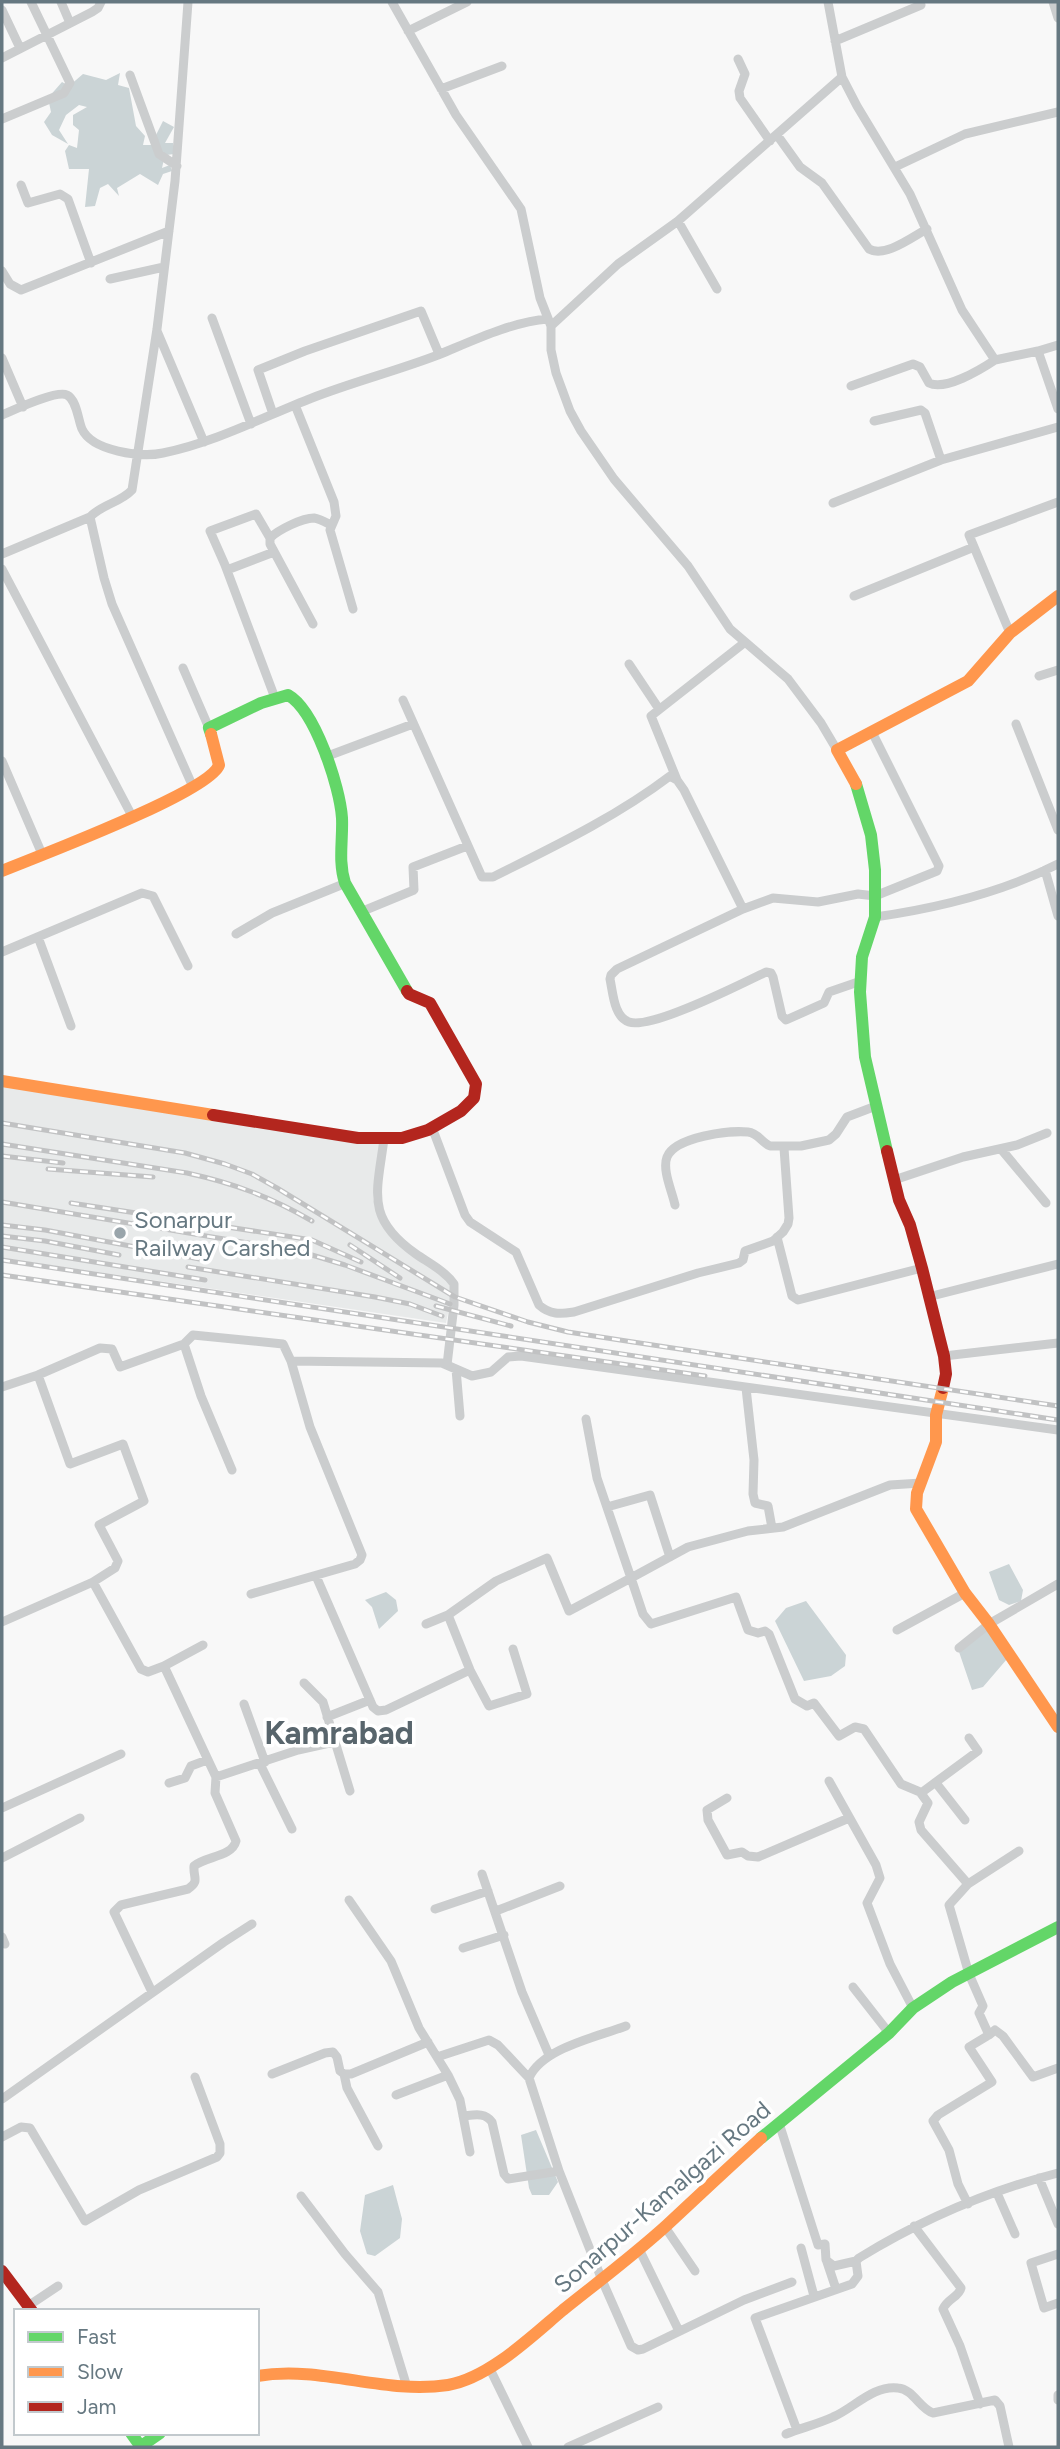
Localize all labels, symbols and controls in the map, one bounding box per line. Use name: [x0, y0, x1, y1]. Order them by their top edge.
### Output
place label: Sonarpur Railway Carshed: [134, 1205, 311, 1262]
marker: Sonarpur Railway Carshed: [112, 1225, 128, 1241]
district label: Kamrabad: [264, 1714, 414, 1752]
street label: Sonarpur-Kamalgazi Road: [548, 2095, 776, 2299]
legend: [14, 2309, 259, 2435]
text: Fast: [77, 2324, 117, 2349]
text: Slow: [77, 2359, 123, 2384]
text: Jam: [77, 2394, 116, 2419]

